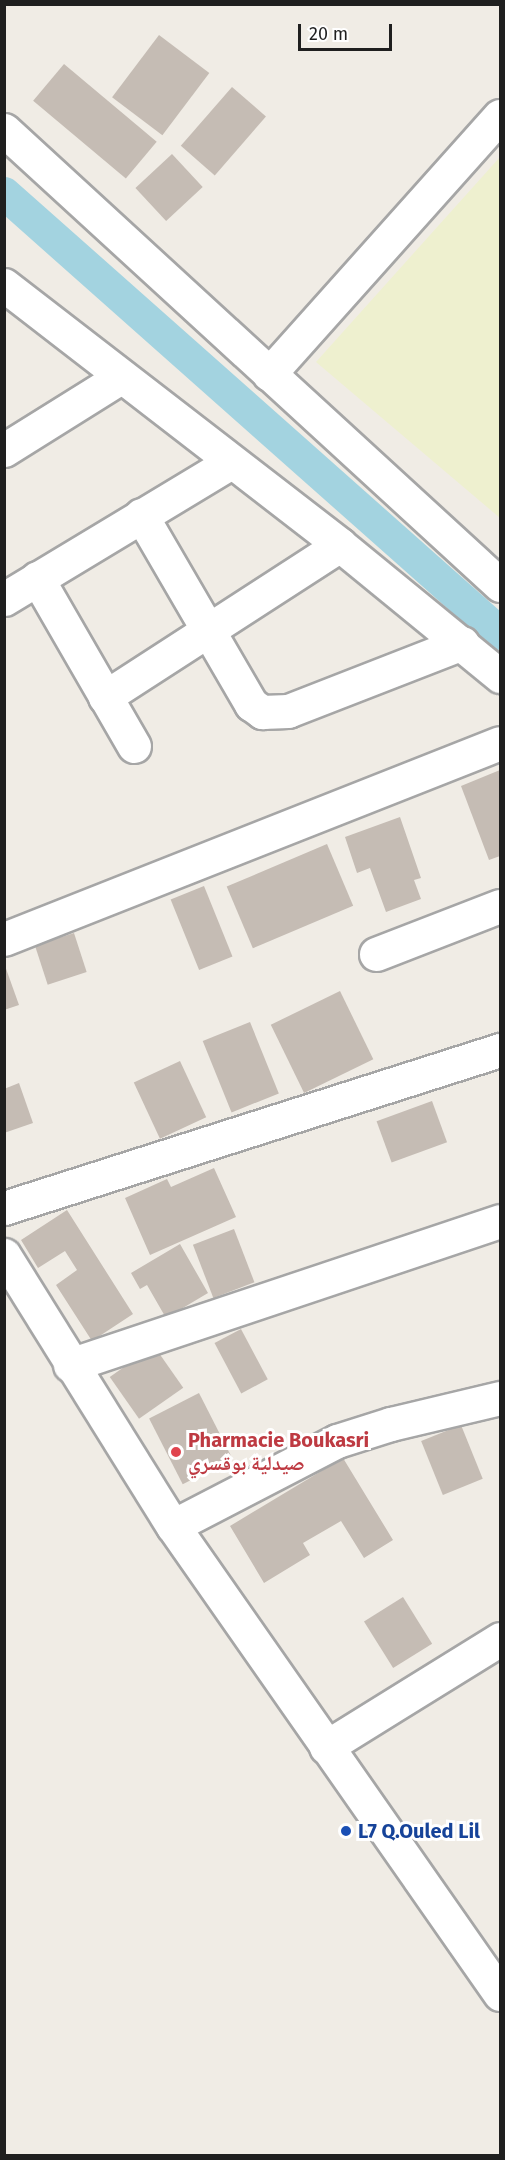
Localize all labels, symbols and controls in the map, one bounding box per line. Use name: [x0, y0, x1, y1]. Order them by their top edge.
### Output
scale bar: [301, 12, 396, 50]
text: 20 m: [309, 23, 348, 45]
place label: Pharmacie Boukasri صيدلية بوقسري: [188, 1428, 369, 1475]
marker: Pharmacie Boukasri صيدلية بوقسري: [169, 1445, 183, 1459]
place label: L7 Q.Ouled Lil: [358, 1819, 480, 1843]
marker: L7 Q.Ouled Lil: [339, 1824, 353, 1838]

